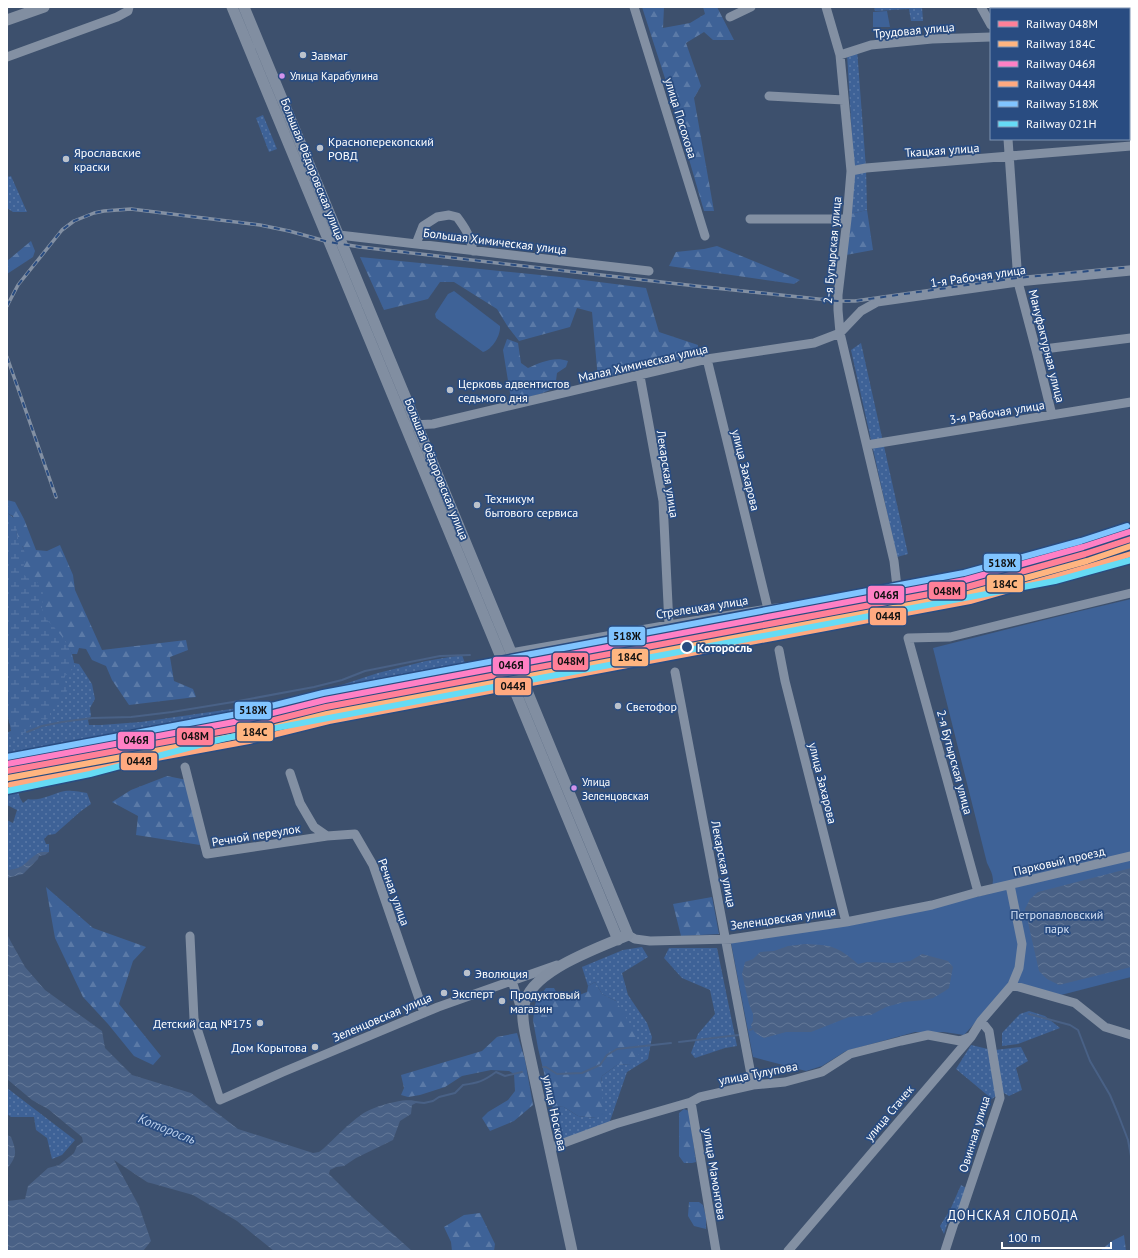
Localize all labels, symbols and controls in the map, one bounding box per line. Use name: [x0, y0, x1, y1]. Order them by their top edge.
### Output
legend: [990, 8, 1130, 140]
text: Railway 048М: [1026, 16, 1098, 31]
street label: Трудовая улица: [873, 19, 955, 41]
text: Railway 184С: [1026, 36, 1095, 51]
place label: Завмаг: [311, 48, 348, 63]
marker: Завмаг: [298, 50, 308, 60]
text: Railway 046Я: [1026, 56, 1095, 71]
place label: Улица Карабулина: [290, 69, 378, 83]
marker: Улица Карабулина: [277, 71, 287, 81]
street label: улица Посохова: [662, 76, 700, 160]
text: Railway 044Я: [1026, 76, 1095, 91]
street label: Большая Фёдоровская улица: [278, 96, 348, 242]
text: Railway 518Ж: [1026, 96, 1098, 111]
text: Railway 021Н: [1026, 116, 1097, 131]
place label: Красноперекопский РОВД: [328, 134, 434, 163]
street label: Ткацкая улица: [904, 140, 980, 160]
marker: Красноперекопский РОВД: [315, 143, 325, 153]
place label: Ярославские краски: [74, 145, 141, 174]
marker: Ярославские краски: [61, 154, 71, 164]
street label: 2-я Бутырская улица: [820, 196, 844, 304]
street label: Большая Химическая улица: [422, 225, 568, 257]
street label: 1-я Рабочая улица: [929, 262, 1027, 290]
street label: Мануфактурная улица: [1026, 288, 1068, 404]
street label: Малая Химическая улица: [577, 341, 709, 385]
place label: Церковь адвентистов седьмого дня: [458, 376, 570, 405]
marker: Церковь адвентистов седьмого дня: [445, 385, 455, 395]
street label: Большая Фёдоровская улица: [402, 396, 472, 542]
street label: 3-я Рабочая улица: [948, 397, 1046, 427]
street label: Лекарская улица: [654, 428, 682, 519]
street label: улица Захарова: [729, 428, 763, 512]
place label: Техникум бытового сервиса: [485, 491, 578, 520]
marker: Техникум бытового сервиса: [472, 500, 482, 510]
line badge: 518Ж: [983, 553, 1021, 572]
text: 518Ж: [988, 556, 1017, 570]
line badge: 184С: [986, 574, 1024, 593]
text: 184С: [993, 577, 1017, 591]
line badge: 048М: [928, 581, 966, 600]
text: 048М: [933, 584, 961, 598]
line badge: 046Я: [867, 585, 905, 604]
text: 046Я: [873, 588, 899, 602]
street label: Стрелецкая улица: [655, 592, 749, 622]
line badge: 044Я: [869, 607, 907, 626]
text: 044Я: [875, 609, 901, 623]
line badge: 518Ж: [608, 626, 646, 646]
text: 518Ж: [613, 629, 642, 643]
marker: Которосль: [680, 640, 694, 654]
place label: Которосль: [697, 640, 752, 655]
line badge: 184С: [611, 648, 649, 667]
text: 184С: [618, 650, 642, 664]
line badge: 048М: [552, 652, 589, 671]
text: 048М: [557, 654, 585, 668]
line badge: 046Я: [492, 656, 530, 675]
text: 046Я: [498, 658, 524, 672]
line badge: 044Я: [494, 677, 532, 696]
text: 044Я: [500, 679, 526, 693]
place label: Светофор: [626, 699, 677, 714]
line badge: 518Ж: [234, 701, 272, 720]
marker: Светофор: [613, 701, 623, 711]
text: 518Ж: [239, 703, 268, 717]
street label: 2-я Бутырская улица: [934, 708, 976, 816]
line badge: 184С: [236, 722, 274, 742]
text: 184С: [243, 725, 267, 739]
line badge: 048М: [176, 727, 214, 746]
text: 048М: [181, 729, 209, 743]
line badge: 046Я: [117, 731, 155, 750]
text: 046Я: [123, 733, 149, 747]
street label: улица Захарова: [806, 741, 840, 825]
line badge: 044Я: [120, 752, 158, 771]
text: 044Я: [126, 754, 152, 768]
place label: Улица Зеленцовская: [582, 775, 649, 803]
marker: Улица Зеленцовская: [569, 783, 579, 793]
street label: Лекарская улица: [708, 818, 740, 909]
street label: Речной переулок: [211, 821, 302, 849]
street label: Парковый проезд: [1012, 843, 1107, 879]
street label: Речная улица: [375, 856, 413, 928]
street label: Зеленцовская улица: [729, 903, 837, 933]
park label: Петропавловский парк: [1011, 907, 1103, 936]
place label: Эволюция: [475, 966, 528, 981]
marker: Эволюция: [462, 968, 472, 978]
place label: Эксперт: [452, 986, 494, 1001]
place label: Продуктовый магазин: [510, 987, 580, 1016]
marker: Эксперт: [439, 988, 449, 998]
street label: Зеленцовская улица: [330, 989, 434, 1045]
marker: Продуктовый магазин: [497, 996, 507, 1006]
place label: Детский сад №175: [153, 1016, 252, 1031]
marker: Детский сад №175: [255, 1018, 265, 1028]
place label: Дом Корытова: [232, 1040, 307, 1055]
marker: Дом Корытова: [310, 1042, 320, 1052]
street label: улица Тулупова: [717, 1058, 799, 1088]
street label: улица Носкова: [540, 1073, 570, 1153]
street label: улица Стачек: [861, 1082, 917, 1144]
street label: Овинная улица: [955, 1094, 993, 1174]
water label: Которосль: [136, 1110, 199, 1148]
street label: улица Мамонтова: [700, 1127, 730, 1221]
district label: ДОНСКАЯ СЛОБОДА: [947, 1207, 1079, 1224]
scale bar: [1002, 1224, 1111, 1250]
text: 100 m: [1008, 1230, 1041, 1245]

